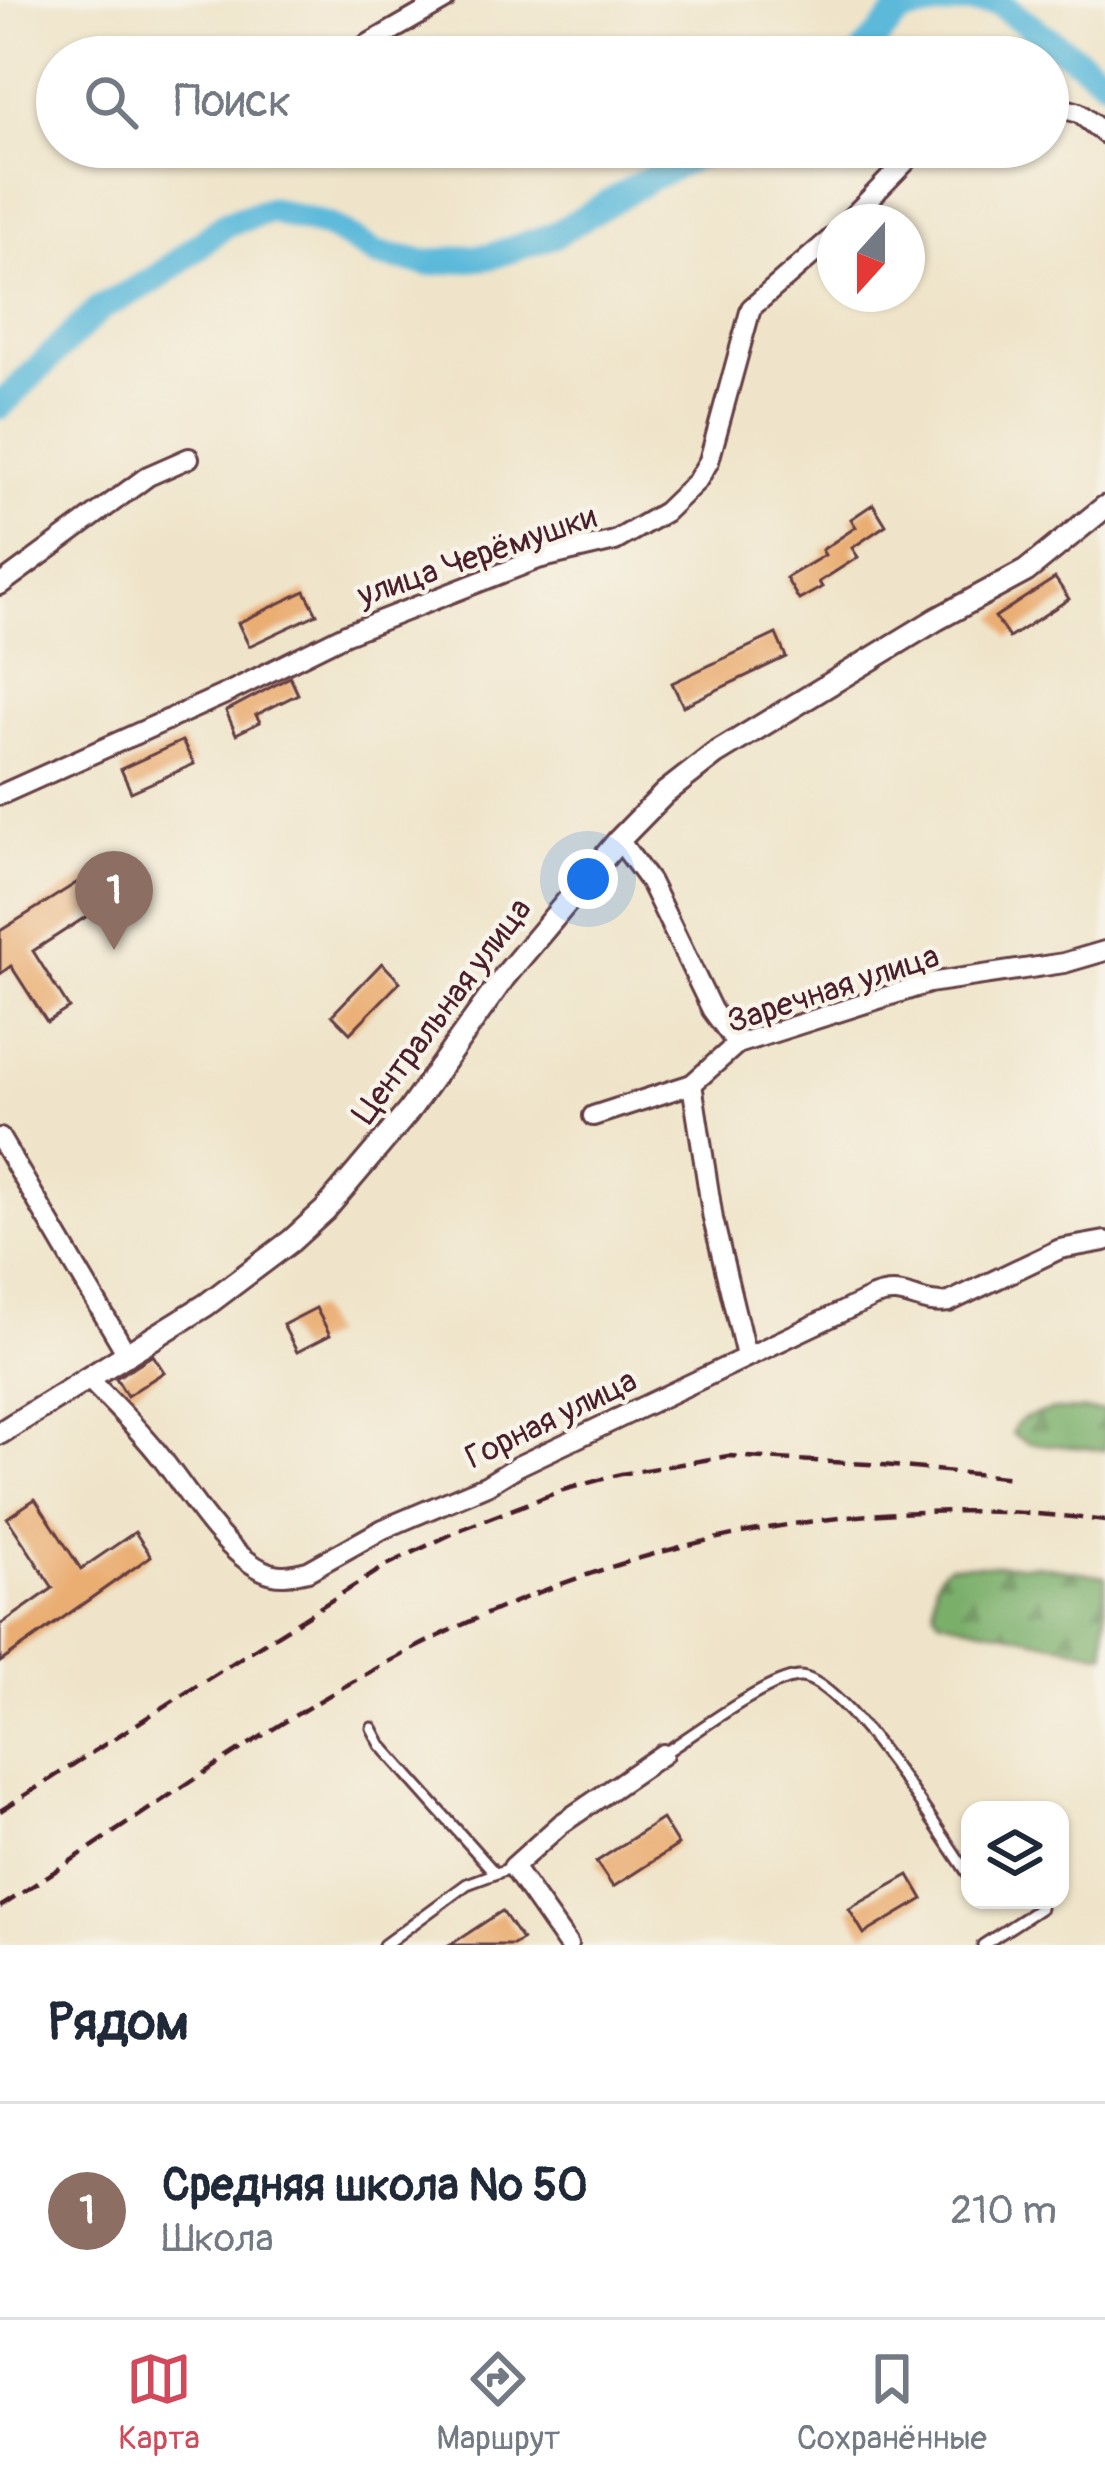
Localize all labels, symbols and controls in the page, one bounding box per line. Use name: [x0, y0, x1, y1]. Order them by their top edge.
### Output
search box: [36, 36, 1069, 168]
icon: search: [78, 69, 144, 135]
text: Поиск: [174, 74, 291, 130]
north arrow: [817, 204, 925, 312]
street label: улица Черёмушки: [351, 496, 602, 616]
your location: [558, 849, 618, 909]
pin: 1: [75, 851, 153, 950]
street label: Центральная улица: [344, 890, 540, 1132]
street label: Заречная улица: [722, 935, 944, 1043]
street label: Горная улица: [459, 1360, 643, 1478]
map controls: [961, 1801, 1069, 1909]
button: layers: [961, 1801, 1069, 1909]
text: Рядом: [48, 1991, 189, 2055]
text: Средняя школа № 50: [162, 2158, 588, 2214]
text: 1: [79, 2186, 95, 2235]
text: 210 m: [950, 2186, 1057, 2235]
text: Школа: [162, 2214, 274, 2263]
tab: Карта: [118, 2346, 200, 2459]
tab: Маршрут: [436, 2346, 560, 2459]
tab: Сохранённые: [797, 2346, 987, 2459]

